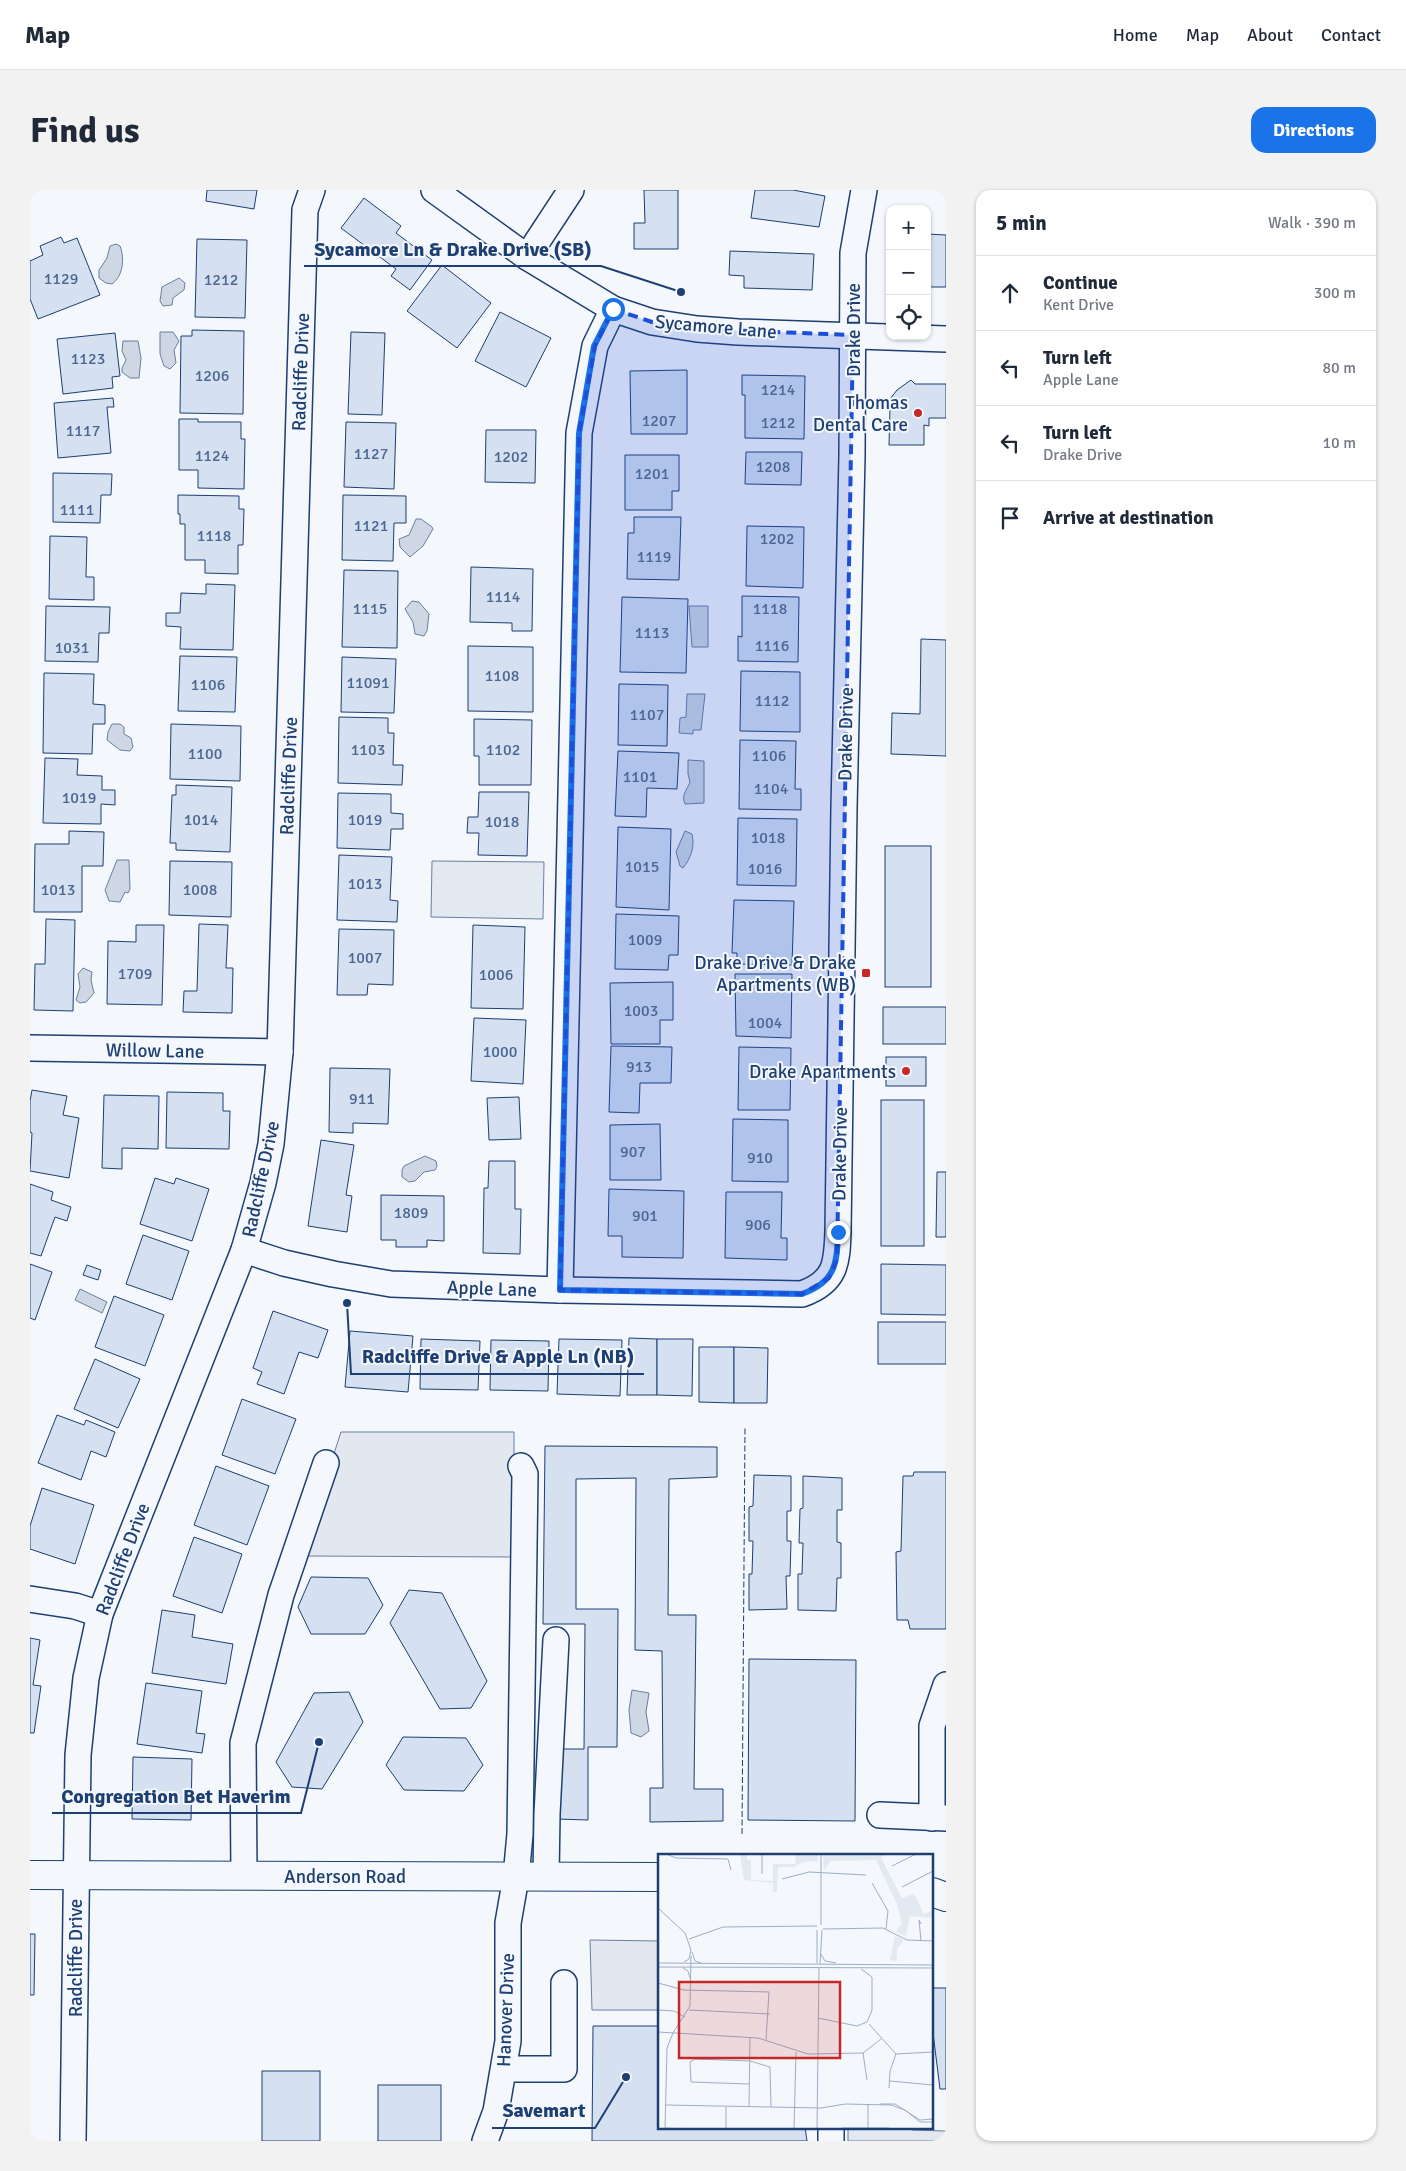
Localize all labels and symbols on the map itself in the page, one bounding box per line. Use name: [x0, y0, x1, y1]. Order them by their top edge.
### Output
callout: Sycamore Ln & Drake Drive (SB): [304, 231, 601, 266]
text: Sycamore Ln & Drake Drive (SB): [314, 237, 592, 262]
house number: 1129: [44, 269, 78, 289]
house number: 1212: [204, 270, 238, 290]
street label: Drake Drive: [842, 283, 866, 377]
route start: [602, 298, 625, 321]
street label: Sycamore Lane: [654, 310, 778, 344]
street label: Radcliffe Drive: [287, 312, 315, 432]
house number: 1123: [71, 349, 105, 369]
house number: 1206: [195, 366, 229, 386]
house number: 1214: [761, 380, 796, 400]
place label: Thomas Dental Care: [813, 391, 908, 437]
marker: Thomas Dental Care: [912, 407, 924, 419]
house number: 1207: [642, 411, 676, 431]
house number: 1212: [761, 413, 795, 433]
house number: 1117: [66, 421, 100, 441]
house number: 1127: [354, 444, 388, 464]
house number: 1124: [195, 446, 230, 466]
house number: 1202: [494, 447, 528, 467]
house number: 1208: [756, 457, 790, 477]
house number: 1201: [635, 464, 669, 484]
house number: 1111: [60, 500, 94, 520]
house number: 1121: [354, 516, 388, 536]
house number: 1118: [197, 526, 231, 546]
house number: 1202: [760, 529, 794, 549]
house number: 1119: [637, 547, 671, 567]
house number: 1114: [486, 587, 521, 607]
house number: 1115: [353, 599, 387, 619]
house number: 1118: [753, 599, 787, 619]
house number: 1113: [635, 623, 669, 643]
house number: 1116: [755, 636, 789, 656]
house number: 1031: [55, 638, 89, 658]
house number: 1108: [485, 666, 519, 686]
house number: 11091: [346, 673, 390, 693]
house number: 1106: [191, 675, 225, 695]
street label: Drake Drive: [833, 687, 859, 781]
house number: 1112: [755, 691, 789, 711]
house number: 1107: [630, 705, 664, 725]
street label: Radcliffe Drive: [275, 716, 303, 836]
house number: 1103: [351, 740, 385, 760]
house number: 1102: [486, 740, 520, 760]
house number: 1100: [188, 744, 222, 764]
house number: 1106: [752, 746, 786, 766]
house number: 1101: [623, 767, 657, 787]
house number: 1104: [754, 779, 789, 799]
house number: 1019: [62, 788, 96, 808]
house number: 1014: [184, 810, 219, 830]
house number: 1019: [348, 810, 382, 830]
house number: 1018: [485, 812, 519, 832]
house number: 1018: [751, 828, 785, 848]
house number: 1015: [625, 857, 659, 877]
house number: 1016: [748, 859, 782, 879]
house number: 1013: [348, 874, 382, 894]
house number: 1013: [41, 880, 75, 900]
house number: 1008: [183, 880, 217, 900]
house number: 1009: [628, 930, 662, 950]
house number: 1007: [348, 948, 382, 968]
place label: Drake Drive & Drake Apartments (WB): [694, 951, 856, 997]
house number: 1709: [118, 964, 152, 984]
house number: 1006: [479, 965, 513, 985]
marker: Drake Drive & Drake Apartments (WB): [860, 967, 872, 979]
house number: 1003: [624, 1001, 658, 1021]
house number: 1004: [748, 1013, 783, 1033]
street label: Willow Lane: [105, 1038, 205, 1064]
house number: 1000: [483, 1042, 517, 1062]
house number: 913: [626, 1057, 652, 1077]
place label: Drake Apartments: [749, 1060, 896, 1084]
marker: Drake Apartments: [900, 1065, 912, 1077]
house number: 911: [349, 1089, 375, 1109]
street label: Drake Drive: [827, 1107, 853, 1201]
street label: Radcliffe Drive: [237, 1119, 285, 1240]
house number: 907: [620, 1142, 646, 1162]
house number: 910: [747, 1148, 773, 1168]
house number: 1809: [394, 1203, 428, 1223]
house number: 901: [632, 1206, 658, 1226]
house number: 906: [745, 1215, 771, 1235]
route end: [827, 1221, 850, 1244]
street label: Apple Lane: [447, 1275, 537, 1303]
callout: Radcliffe Drive & Apple Ln (NB): [351, 1339, 644, 1374]
text: Radcliffe Drive & Apple Ln (NB): [362, 1344, 634, 1369]
street label: Radcliffe Drive: [90, 1500, 155, 1619]
callout: Congregation Bet Haverim: [52, 1778, 301, 1813]
text: Congregation Bet Haverim: [61, 1784, 291, 1809]
inset map: [658, 1854, 934, 2128]
street label: Anderson Road: [284, 1865, 406, 1889]
street label: Radcliffe Drive: [64, 1899, 88, 2017]
street label: Hanover Drive: [492, 1953, 520, 2067]
callout: Savemart: [492, 2093, 595, 2128]
text: Savemart: [502, 2098, 586, 2123]

